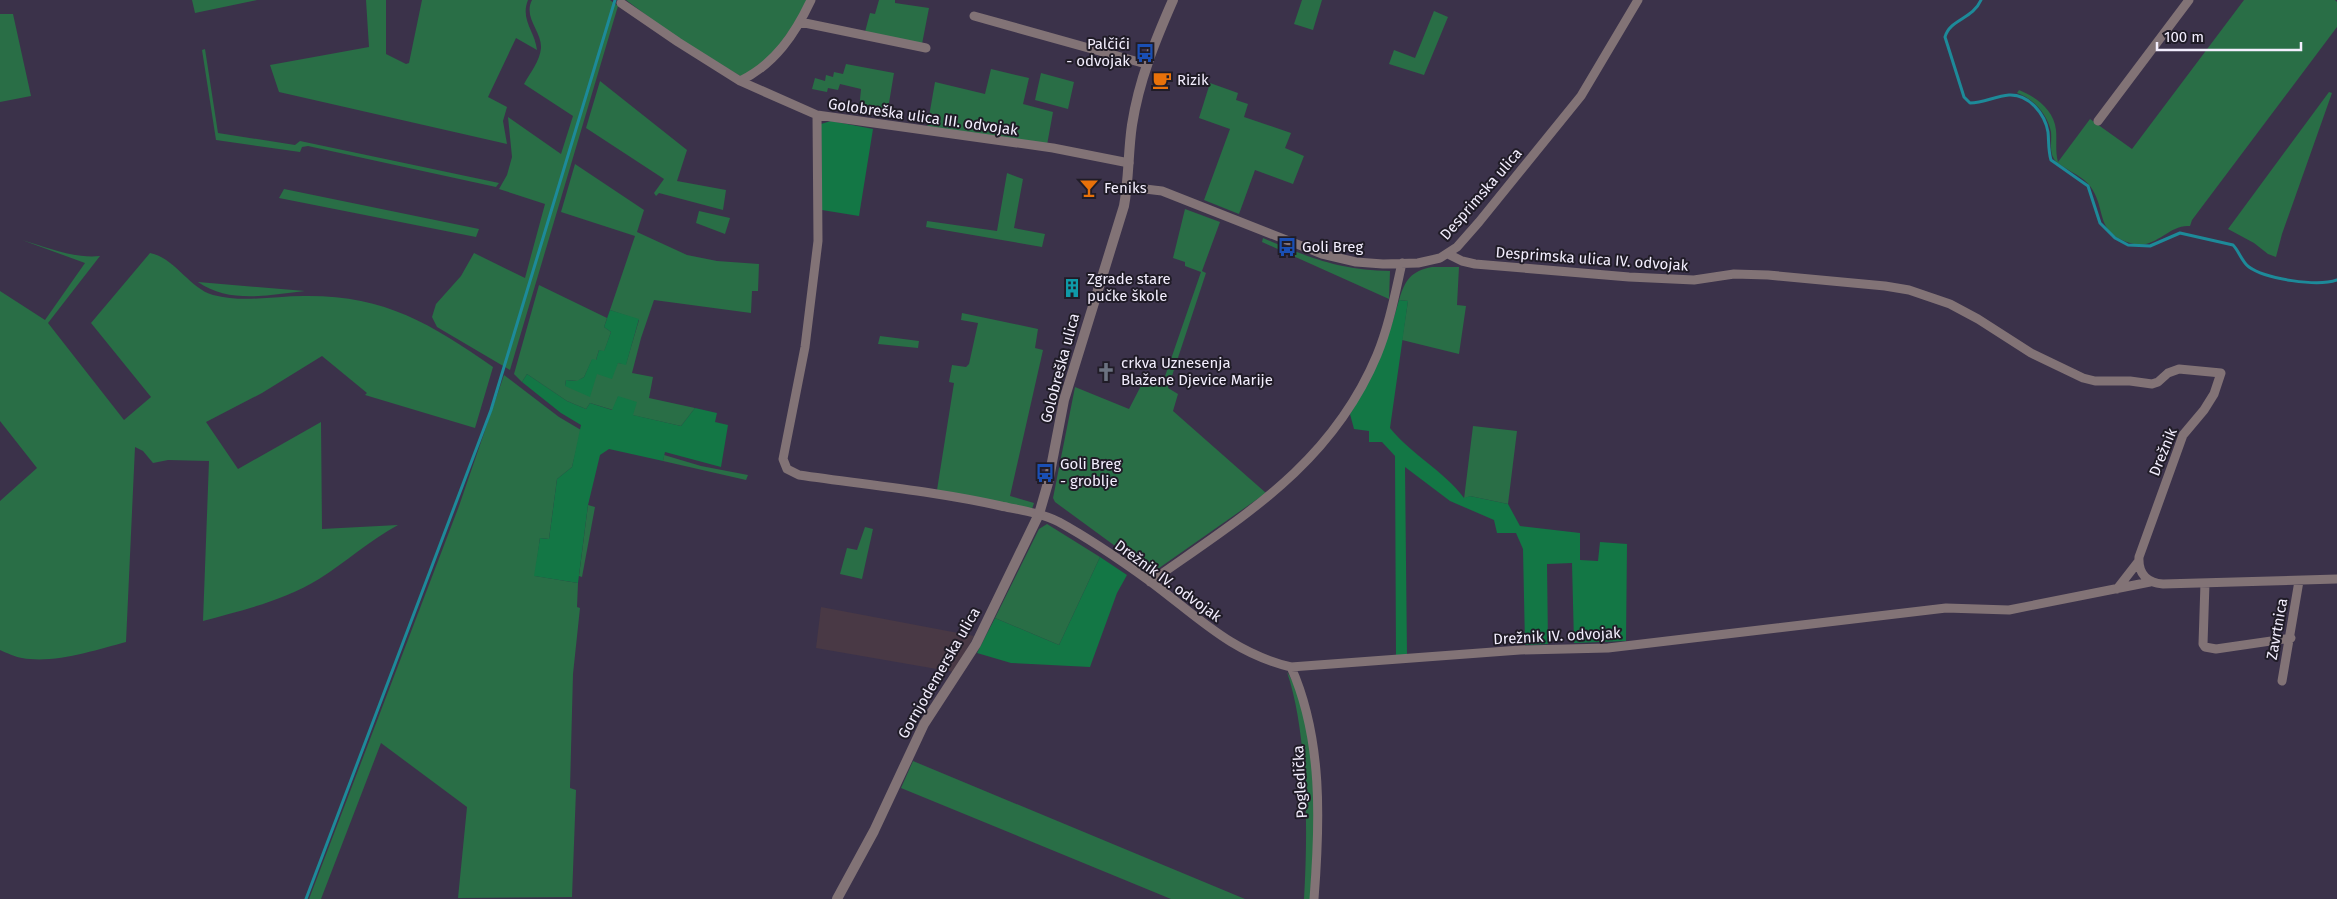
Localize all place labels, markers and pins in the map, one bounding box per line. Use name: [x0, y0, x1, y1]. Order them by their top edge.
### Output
place label: Palčići - odvojak: [1066, 35, 1130, 70]
bus stop icon: Palčići - odvojak: [1134, 42, 1156, 64]
cafe icon: Rizik: [1151, 69, 1173, 91]
place label: Rizik: [1177, 71, 1209, 89]
bar icon: Feniks: [1078, 177, 1100, 199]
place label: Feniks: [1104, 179, 1147, 197]
bus stop icon: Goli Breg: [1276, 236, 1298, 258]
place label: Goli Breg: [1302, 238, 1363, 256]
place label: Zgrade stare pučke škole: [1087, 270, 1171, 305]
building icon: Zgrade stare pučke škole: [1061, 277, 1083, 299]
place label: crkva Uznesenja Blažene Djevice Marije: [1121, 354, 1273, 389]
church icon: crkva Uznesenja Blažene Djevice Marije: [1095, 361, 1117, 383]
place label: Goli Breg - groblje: [1060, 455, 1121, 490]
bus stop icon: Goli Breg - groblje: [1034, 462, 1056, 484]

